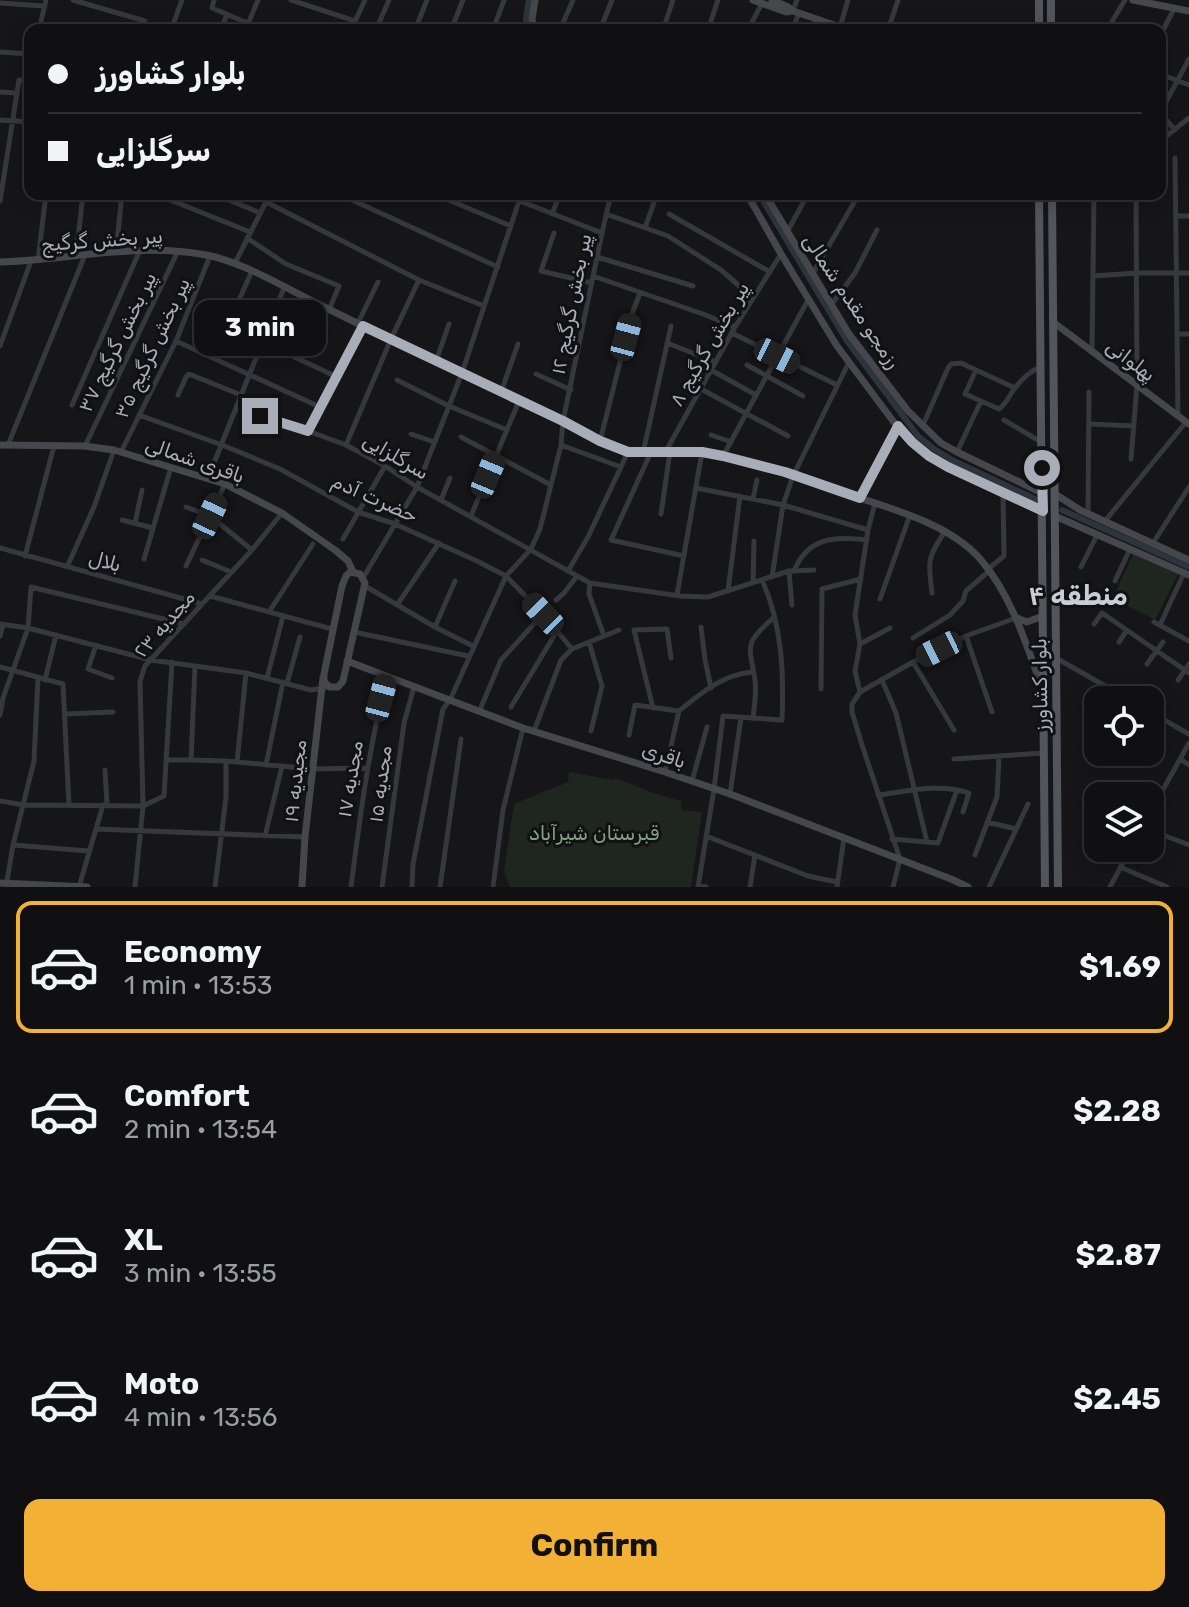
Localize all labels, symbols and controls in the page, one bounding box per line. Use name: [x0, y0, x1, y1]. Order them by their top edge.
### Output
text: بلوار کشاورز: [96, 56, 245, 92]
text: سرگلزایی: [96, 133, 211, 169]
street label: پیر بخش گرگیج: [40, 224, 164, 258]
street label: رزمجو مقدم شمالی: [796, 229, 906, 374]
street label: پیر بخش گرگیج ۱۲: [546, 232, 598, 377]
street label: پیر بخش گرگیج ۳۷: [73, 268, 163, 417]
street label: پیر بخش گرگیج ۳۵: [109, 274, 197, 423]
street label: پیر بخش گرگیج ۸: [664, 278, 756, 411]
callout: 3 min: [194, 300, 326, 356]
car: [608, 311, 644, 363]
text: 3 min: [225, 312, 295, 343]
street label: پهلوانی: [1100, 334, 1160, 388]
car: [750, 335, 804, 377]
route end: [242, 398, 278, 434]
street label: سرگلزایی: [359, 428, 433, 484]
street label: باقری شمالی: [142, 432, 248, 488]
car: [468, 448, 508, 502]
route start: [1024, 450, 1060, 486]
street label: حضرت آدم: [327, 468, 422, 529]
car: [189, 489, 231, 543]
street label: بلال: [86, 545, 124, 577]
district label: منطقه ۴: [1028, 579, 1128, 612]
street label: مجدیه ۲۳: [128, 585, 200, 663]
car: [518, 588, 568, 640]
car: [912, 628, 966, 670]
street label: بلوار کشاورز: [1027, 638, 1053, 733]
car: [363, 672, 399, 724]
map controls: [1084, 686, 1164, 862]
button: locate: [1084, 686, 1164, 766]
street label: باقری: [639, 737, 689, 773]
street label: مجیدیه ۱۹: [279, 739, 311, 823]
street label: مجدیه ۱۷: [332, 739, 368, 819]
street label: مجدیه ۱۵: [363, 744, 397, 824]
button: layers: [1084, 782, 1164, 862]
park label: قبرستان شیرآباد: [529, 821, 659, 845]
icon: car: [28, 931, 100, 1003]
text: Economy: [124, 934, 262, 970]
text: $1.69: [1079, 949, 1161, 985]
text: 1 min · 13:53: [124, 970, 272, 1001]
icon: car: [28, 1075, 100, 1147]
text: Comfort: [124, 1078, 250, 1114]
text: $2.28: [1073, 1093, 1161, 1129]
text: 2 min · 13:54: [124, 1114, 277, 1145]
icon: car: [28, 1219, 100, 1291]
text: XL: [124, 1222, 163, 1258]
text: $2.87: [1076, 1237, 1161, 1273]
text: 3 min · 13:55: [124, 1258, 277, 1289]
icon: car: [28, 1363, 100, 1435]
text: Moto: [124, 1366, 199, 1402]
text: $2.45: [1073, 1381, 1161, 1417]
text: 4 min · 13:56: [124, 1402, 278, 1433]
button: Confirm: [24, 1499, 1165, 1591]

